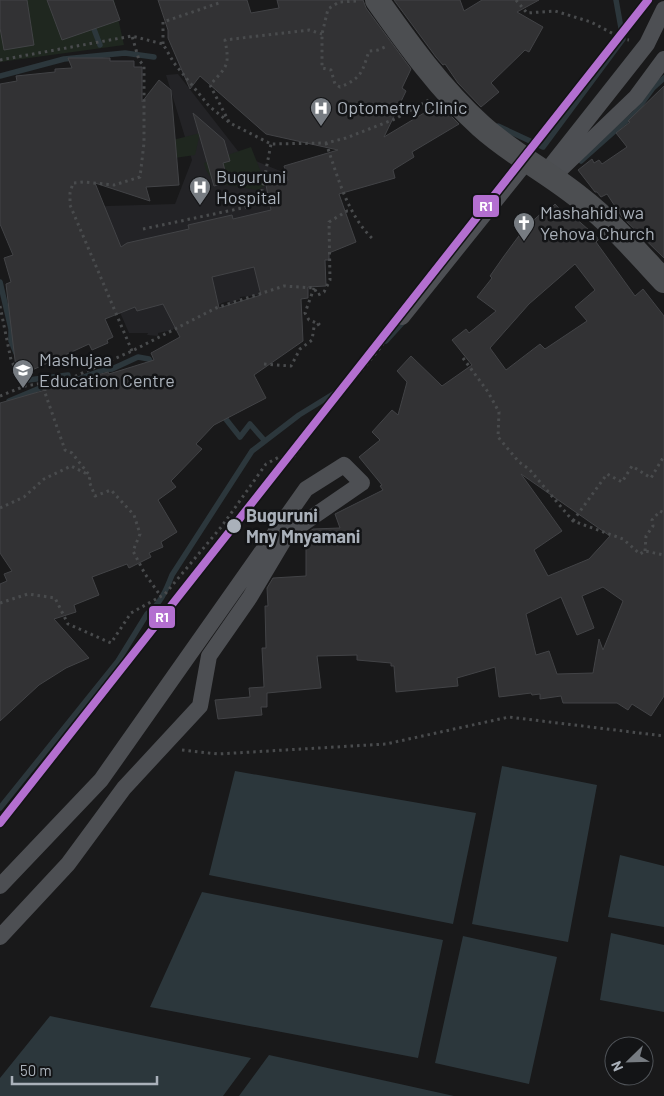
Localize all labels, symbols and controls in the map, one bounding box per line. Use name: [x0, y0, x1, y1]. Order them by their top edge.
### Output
hospital icon: Optometry Clinic: [309, 96, 333, 127]
place label: Optometry Clinic: [337, 96, 467, 118]
place label: Buguruni Hospital: [216, 165, 286, 208]
hospital icon: Buguruni Hospital: [188, 175, 212, 206]
line badge: R1: [472, 194, 500, 218]
text: R1: [479, 197, 493, 214]
place label: Mashahidi wa Yehova Church: [540, 201, 655, 244]
church icon: Mashahidi wa Yehova Church: [512, 211, 536, 242]
place label: Mashujaa Education Centre: [39, 348, 175, 391]
school or university icon: Mashujaa Education Centre: [11, 358, 35, 389]
place label: Buguruni Mny Mnyamani: [246, 504, 360, 547]
marker: Buguruni Mny Mnyamani: [225, 517, 243, 535]
line badge: R1: [148, 605, 176, 629]
text: R1: [155, 608, 169, 625]
north arrow: [604, 1036, 654, 1086]
scale bar: [12, 1054, 158, 1086]
text: N: [607, 1059, 626, 1074]
text: 50 m: [20, 1061, 52, 1079]

